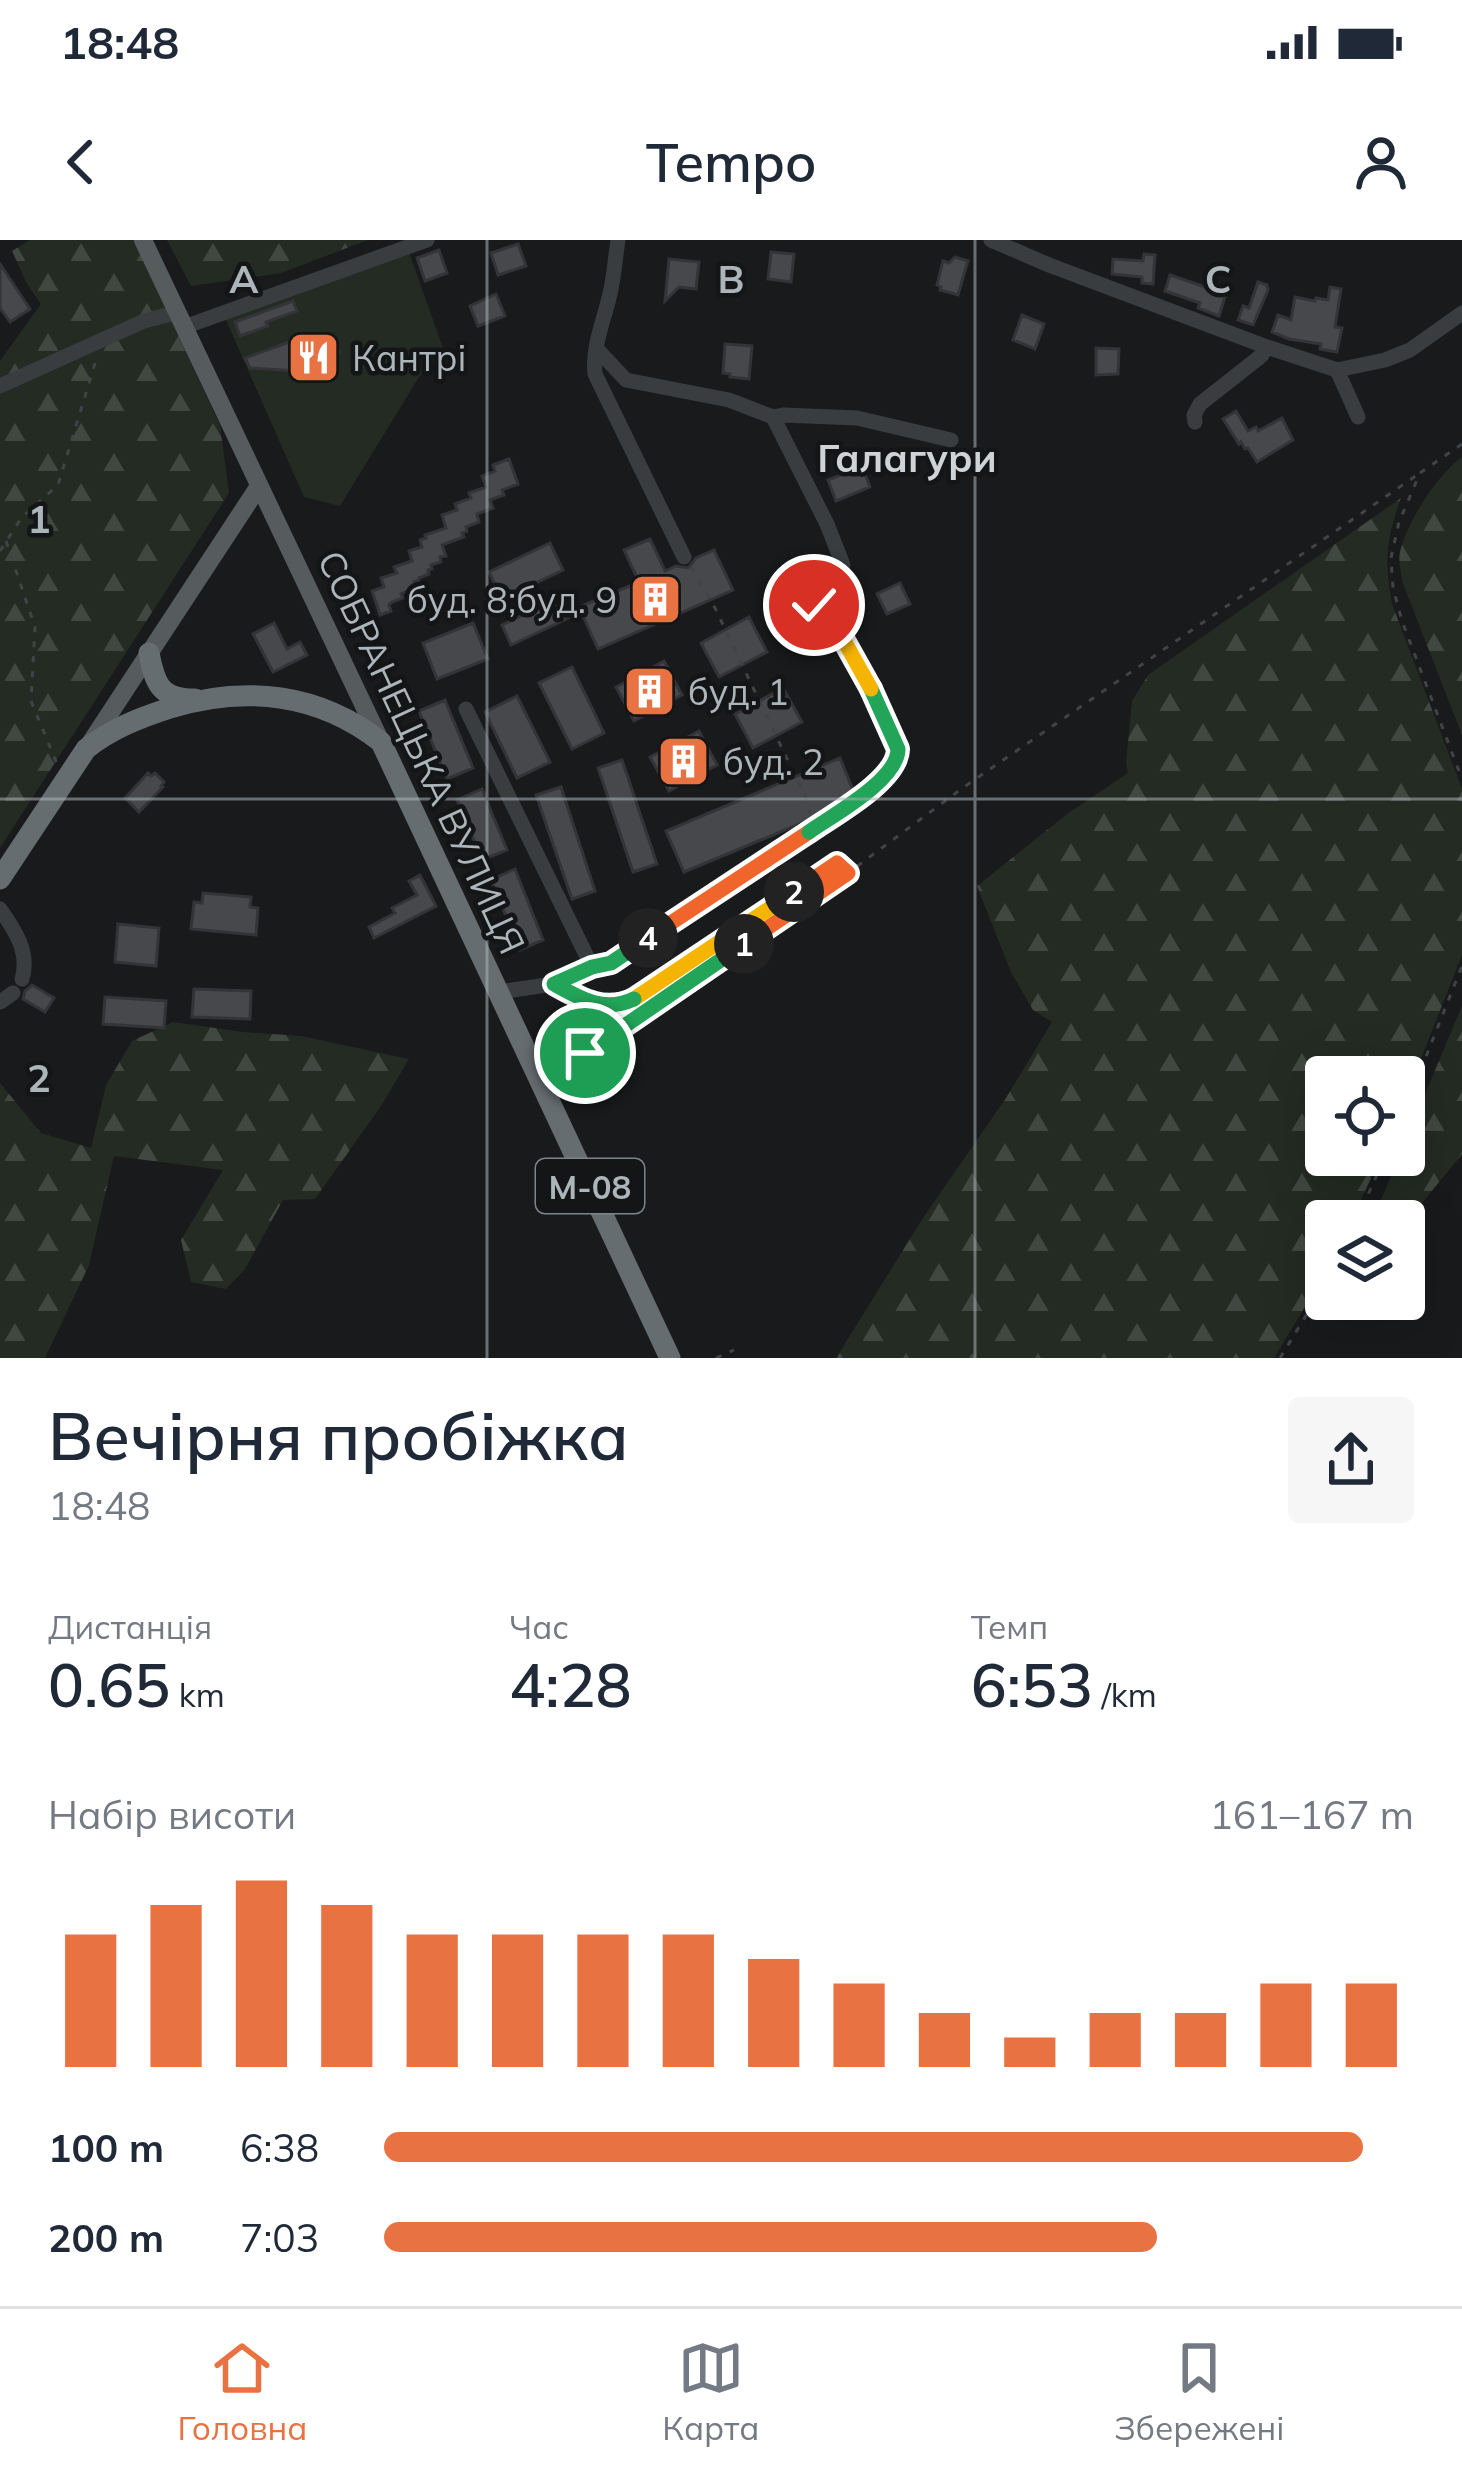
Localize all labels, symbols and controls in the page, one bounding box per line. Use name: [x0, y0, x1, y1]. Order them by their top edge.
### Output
text: 18:48: [60, 14, 179, 70]
text: Tempo: [646, 128, 816, 196]
icon: back: [48, 129, 114, 195]
icon: person: [1348, 129, 1414, 195]
text: A: [229, 254, 259, 303]
text: B: [718, 254, 744, 303]
text: C: [1205, 254, 1231, 303]
restaurant icon: Кантрі: [285, 329, 341, 385]
place label: Кантрі: [352, 335, 466, 380]
district label: Галагури: [817, 433, 997, 482]
text: 1: [27, 494, 51, 543]
street label: СОБРАНЕЦЬКА ВУЛИЦЯ: [309, 543, 535, 961]
pin: [763, 554, 865, 656]
building icon: буд. 8;буд. 9: [628, 571, 684, 627]
icon: check: [781, 572, 847, 638]
place label: буд. 8;буд. 9: [407, 577, 617, 622]
building icon: буд. 1: [621, 663, 677, 719]
place label: буд. 1: [688, 669, 789, 714]
building icon: буд. 2: [656, 733, 712, 789]
place label: буд. 2: [723, 739, 824, 784]
pin: 2: [764, 862, 824, 922]
text: 2: [784, 871, 804, 912]
pin: 4: [618, 908, 678, 968]
pin: 1: [714, 914, 774, 974]
text: 4: [638, 917, 658, 958]
text: 1: [734, 923, 754, 964]
pin: [534, 1002, 636, 1104]
icon: arrive: [552, 1020, 618, 1086]
text: 2: [27, 1053, 51, 1102]
map controls: [1305, 1056, 1425, 1320]
button: locate: [1305, 1056, 1425, 1176]
road number: М-08: [536, 1159, 644, 1213]
button: layers: [1305, 1200, 1425, 1320]
text: Вечірня пробіжка: [48, 1394, 629, 1477]
button: share: [1288, 1397, 1414, 1523]
text: 18:48: [48, 1481, 151, 1530]
text: Дистанція: [48, 1606, 212, 1647]
text: Час: [509, 1606, 569, 1647]
text: Темп: [971, 1606, 1048, 1647]
text: 0.65: [48, 1647, 170, 1722]
text: 4:28: [509, 1647, 632, 1722]
text: 6:53: [971, 1647, 1093, 1722]
text: km: [170, 1674, 225, 1715]
text: /km: [1093, 1674, 1157, 1715]
text: Набір висоти: [48, 1790, 296, 1839]
text: 161–167 m: [1209, 1790, 1414, 1839]
text: 100 m: [48, 2123, 164, 2172]
text: 6:38: [240, 2123, 319, 2172]
text: 200 m: [48, 2213, 164, 2262]
text: 7:03: [240, 2213, 319, 2262]
tab: Головна: [177, 2335, 307, 2448]
tab: Карта: [662, 2335, 759, 2448]
tab: Збережені: [1114, 2335, 1285, 2448]

